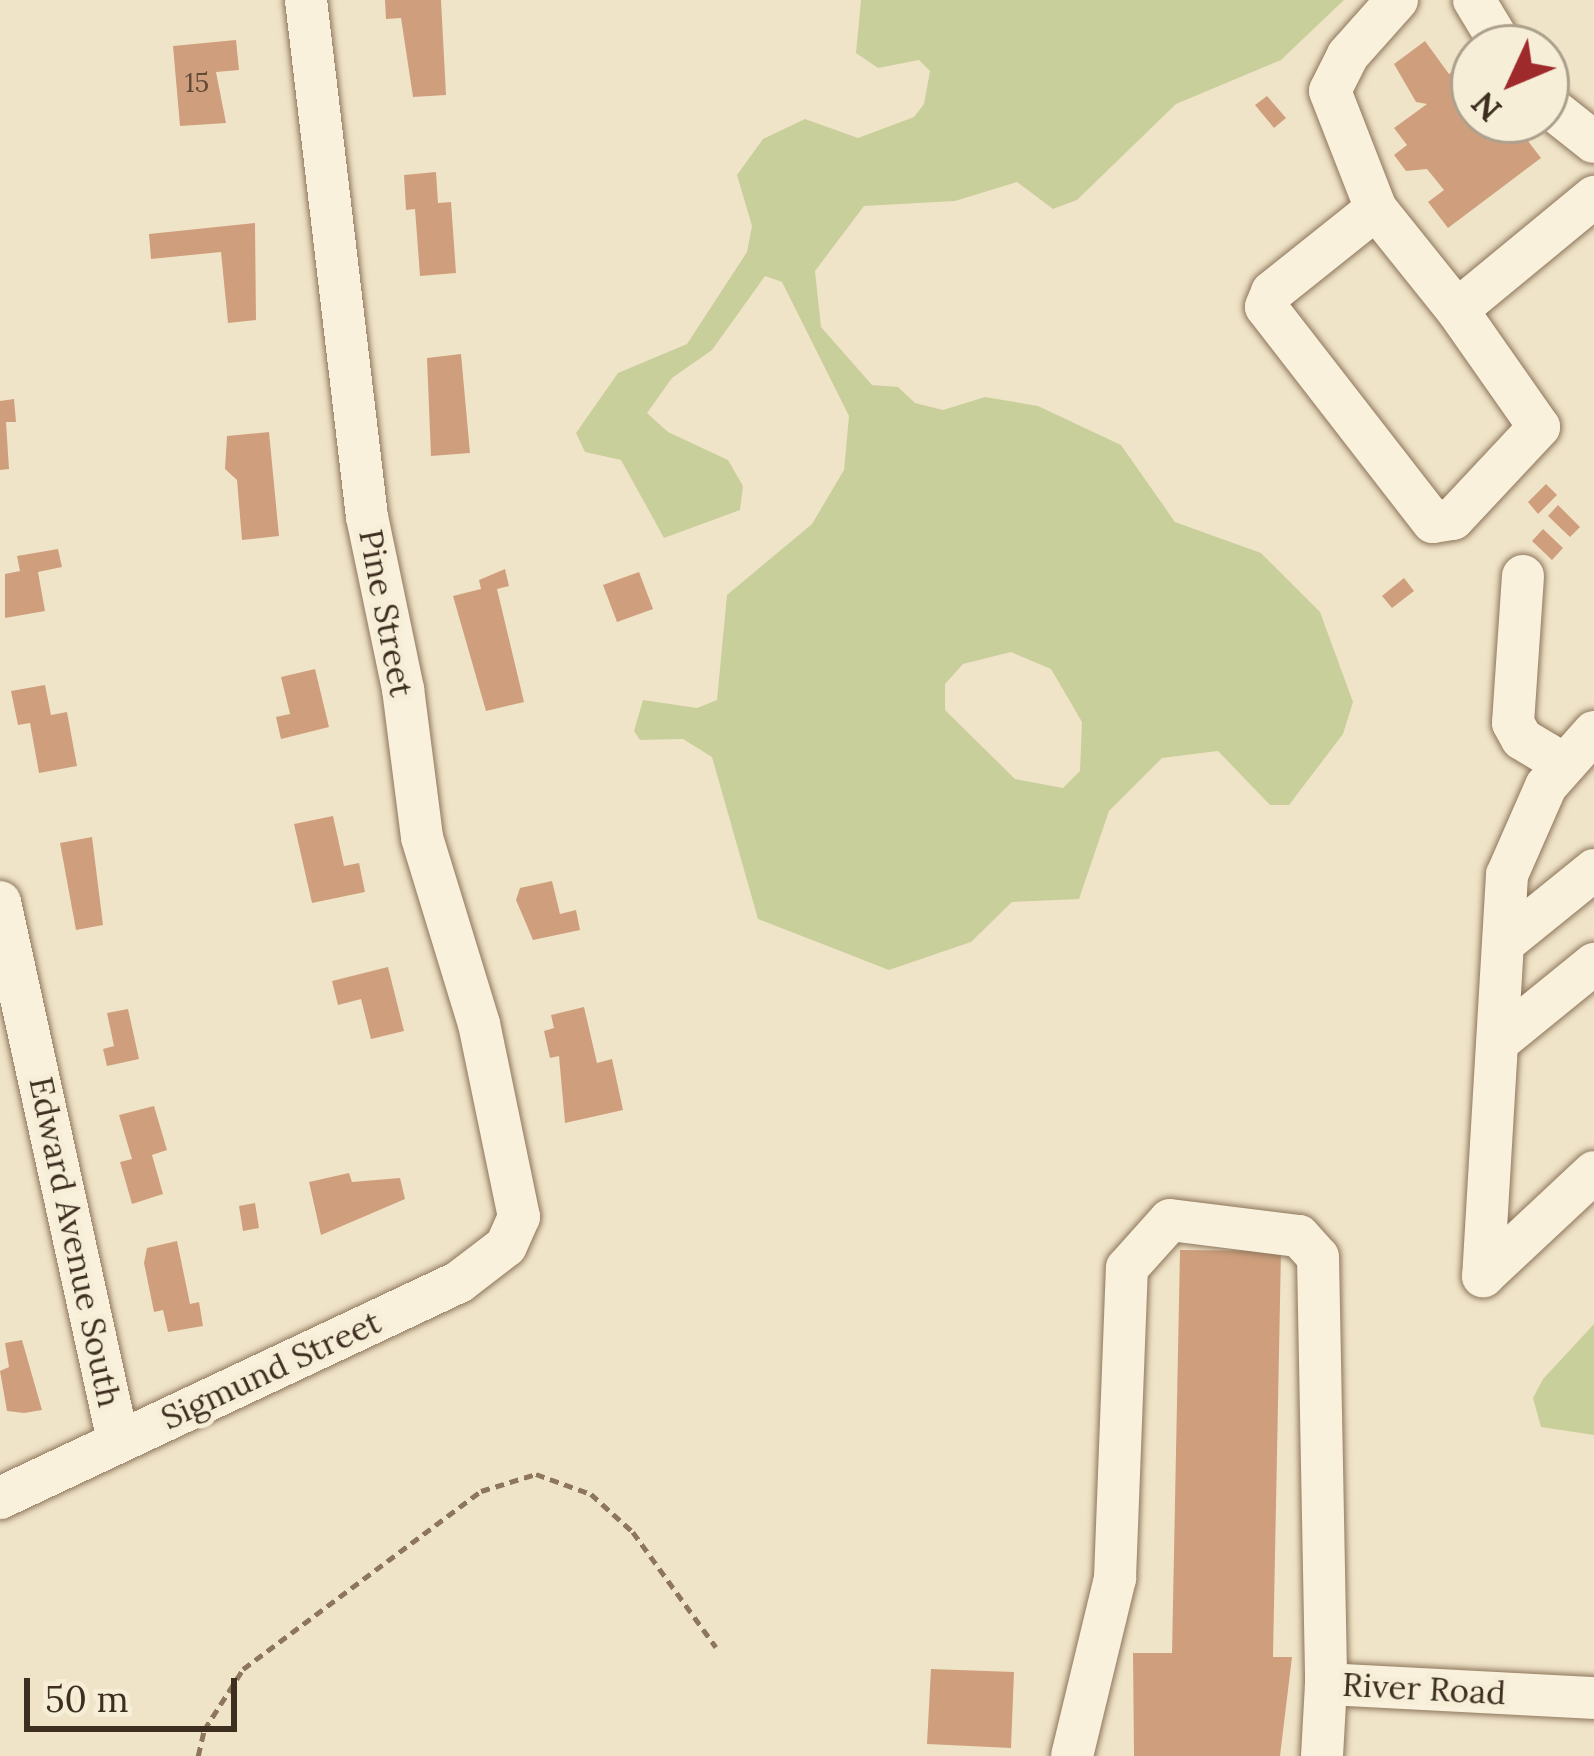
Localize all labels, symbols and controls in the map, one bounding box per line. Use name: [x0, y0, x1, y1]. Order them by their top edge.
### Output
north arrow: [1450, 24, 1570, 144]
house number: 15: [185, 67, 209, 99]
text: N: [1462, 83, 1510, 131]
street label: Pine Street: [350, 526, 422, 700]
street label: Edward Avenue South: [21, 1073, 129, 1411]
street label: Sigmund Street: [155, 1302, 387, 1438]
scale bar: [30, 1654, 243, 1728]
street label: River Road: [1341, 1665, 1507, 1713]
text: 50 m: [45, 1676, 129, 1722]

